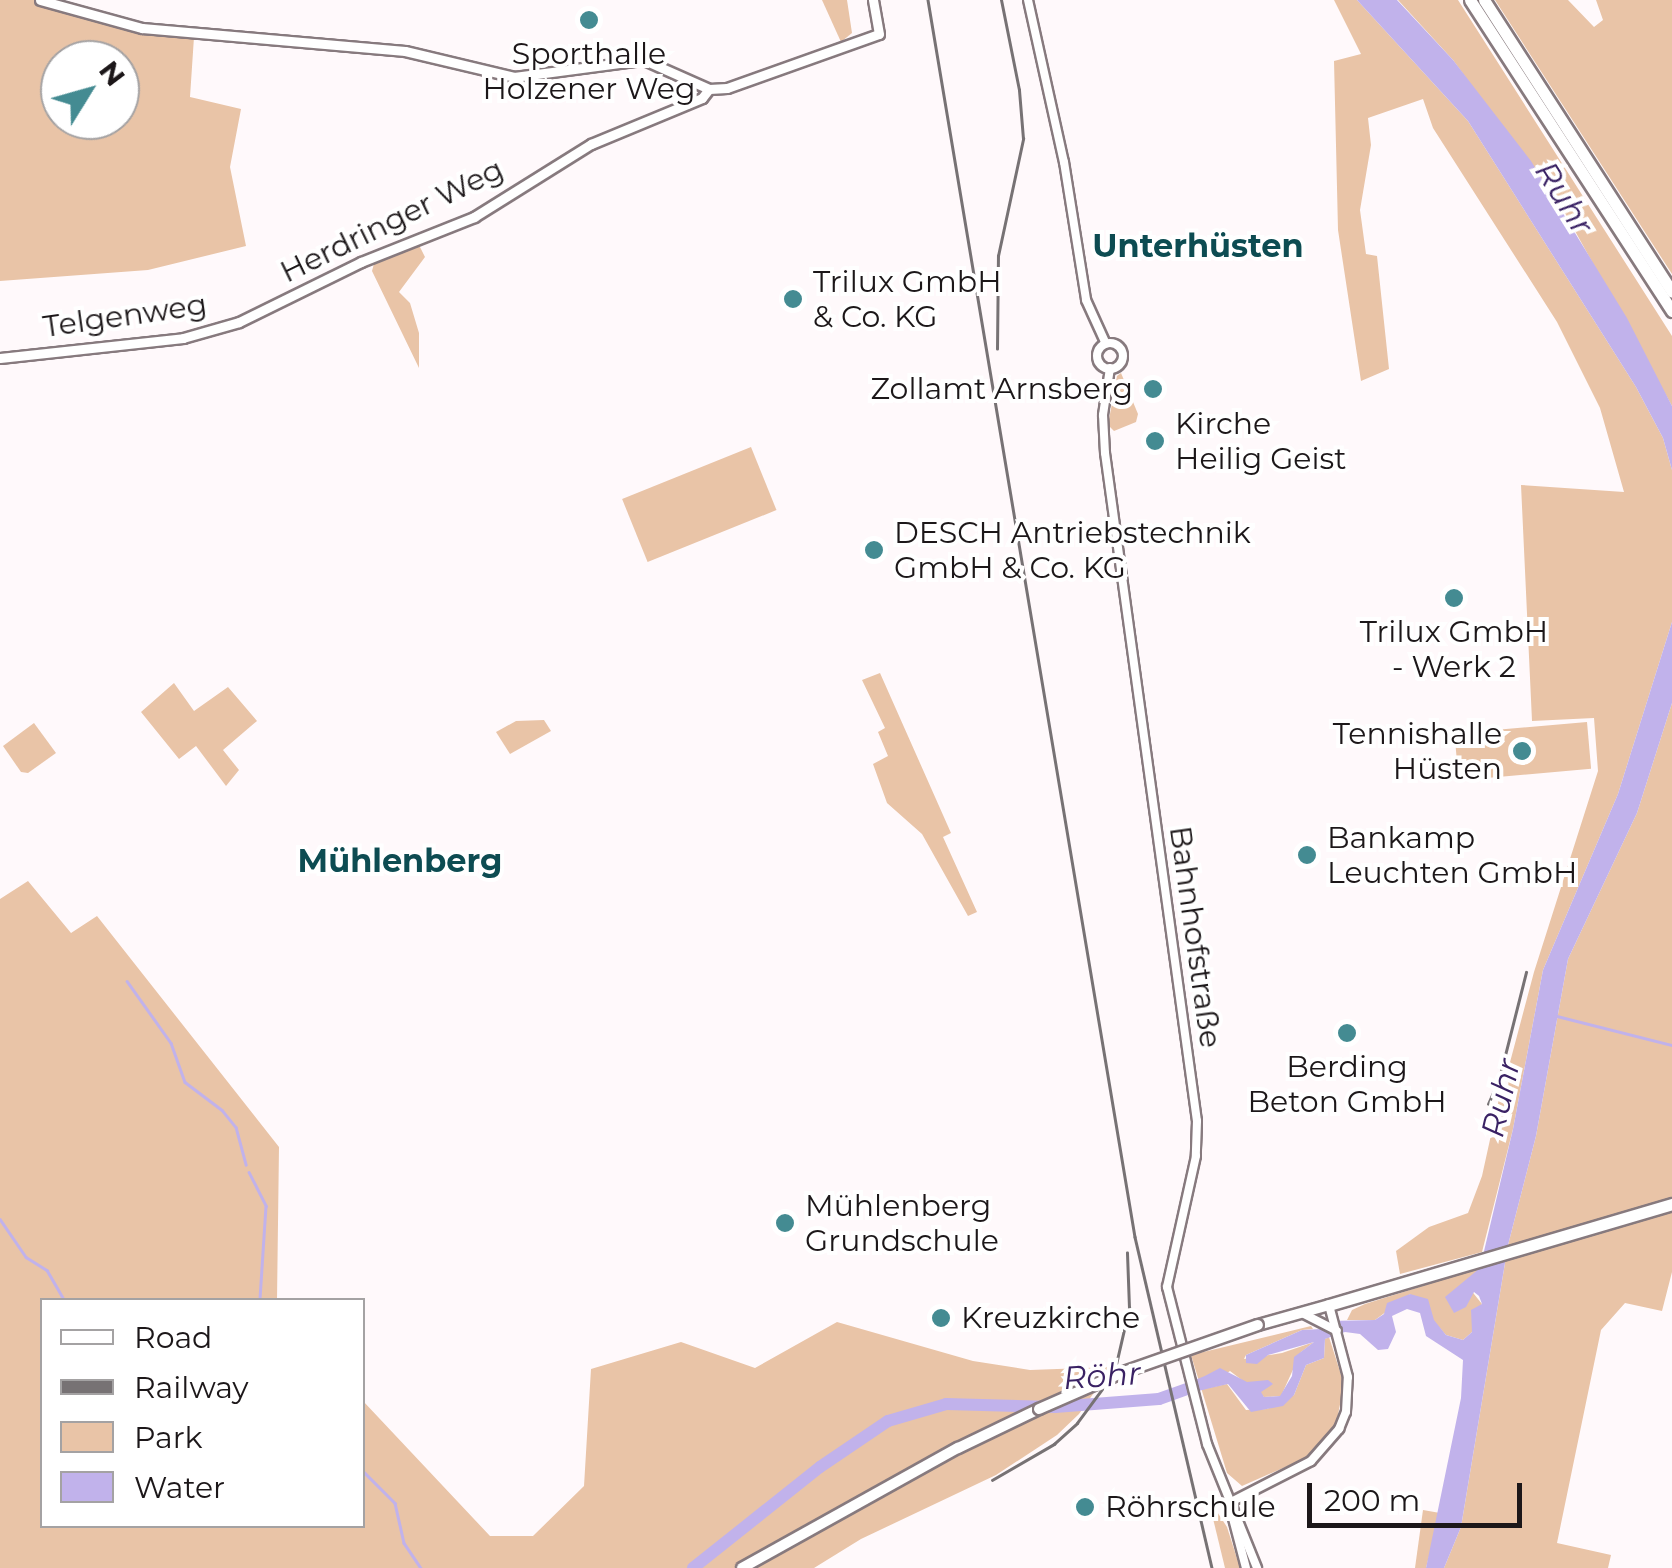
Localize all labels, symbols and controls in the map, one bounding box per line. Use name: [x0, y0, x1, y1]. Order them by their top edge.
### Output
marker: Sporthalle Holzener Weg: [578, 9, 600, 31]
place label: Sporthalle Holzener Weg: [482, 36, 696, 106]
north arrow: [40, 40, 140, 140]
text: N: [92, 54, 133, 92]
street label: Herdringer Weg: [275, 151, 509, 291]
water label: Ruhr: [1527, 154, 1601, 242]
district label: Unterhüsten: [1092, 227, 1304, 265]
place label: Trilux GmbH & Co. KG: [813, 264, 1002, 334]
street label: Telgenweg: [41, 287, 209, 345]
marker: Trilux GmbH & Co. KG: [782, 288, 804, 310]
place label: Zollamt Arnsberg: [871, 371, 1133, 407]
marker: Zollamt Arnsberg: [1142, 378, 1164, 400]
place label: Kirche Heilig Geist: [1175, 406, 1346, 476]
marker: Kirche Heilig Geist: [1144, 430, 1166, 452]
place label: DESCH Antriebstechnik GmbH & Co. KG: [894, 515, 1251, 586]
marker: DESCH Antriebstechnik GmbH & Co. KG: [863, 539, 885, 561]
marker: Trilux GmbH - Werk 2: [1443, 587, 1465, 609]
place label: Trilux GmbH - Werk 2: [1360, 614, 1548, 684]
place label: Tennishalle Hüsten: [1333, 716, 1502, 786]
marker: Tennishalle Hüsten: [1511, 740, 1533, 762]
place label: Bankamp Leuchten GmbH: [1327, 820, 1577, 890]
street label: Bahnhofstraße: [1162, 824, 1228, 1050]
district label: Mühlenberg: [298, 842, 502, 880]
marker: Bankamp Leuchten GmbH: [1296, 844, 1318, 866]
marker: Berding Beton GmbH: [1336, 1022, 1358, 1044]
place label: Berding Beton GmbH: [1247, 1049, 1447, 1120]
water label: Ruhr: [1473, 1055, 1529, 1141]
place label: Mühlenberg Grundschule: [805, 1188, 999, 1258]
marker: Mühlenberg Grundschule: [774, 1212, 796, 1234]
legend: [40, 1298, 365, 1528]
place label: Kreuzkirche: [961, 1300, 1140, 1336]
marker: Kreuzkirche: [930, 1307, 952, 1329]
text: Road: [134, 1319, 212, 1356]
water label: Röhr: [1062, 1354, 1142, 1398]
text: Railway: [134, 1369, 249, 1406]
text: Park: [134, 1419, 203, 1456]
scale bar: [1312, 1463, 1527, 1525]
text: Water: [134, 1469, 225, 1506]
text: 200 m: [1324, 1482, 1420, 1519]
place label: Röhrschule: [1105, 1489, 1276, 1525]
marker: Röhrschule: [1074, 1496, 1096, 1518]

